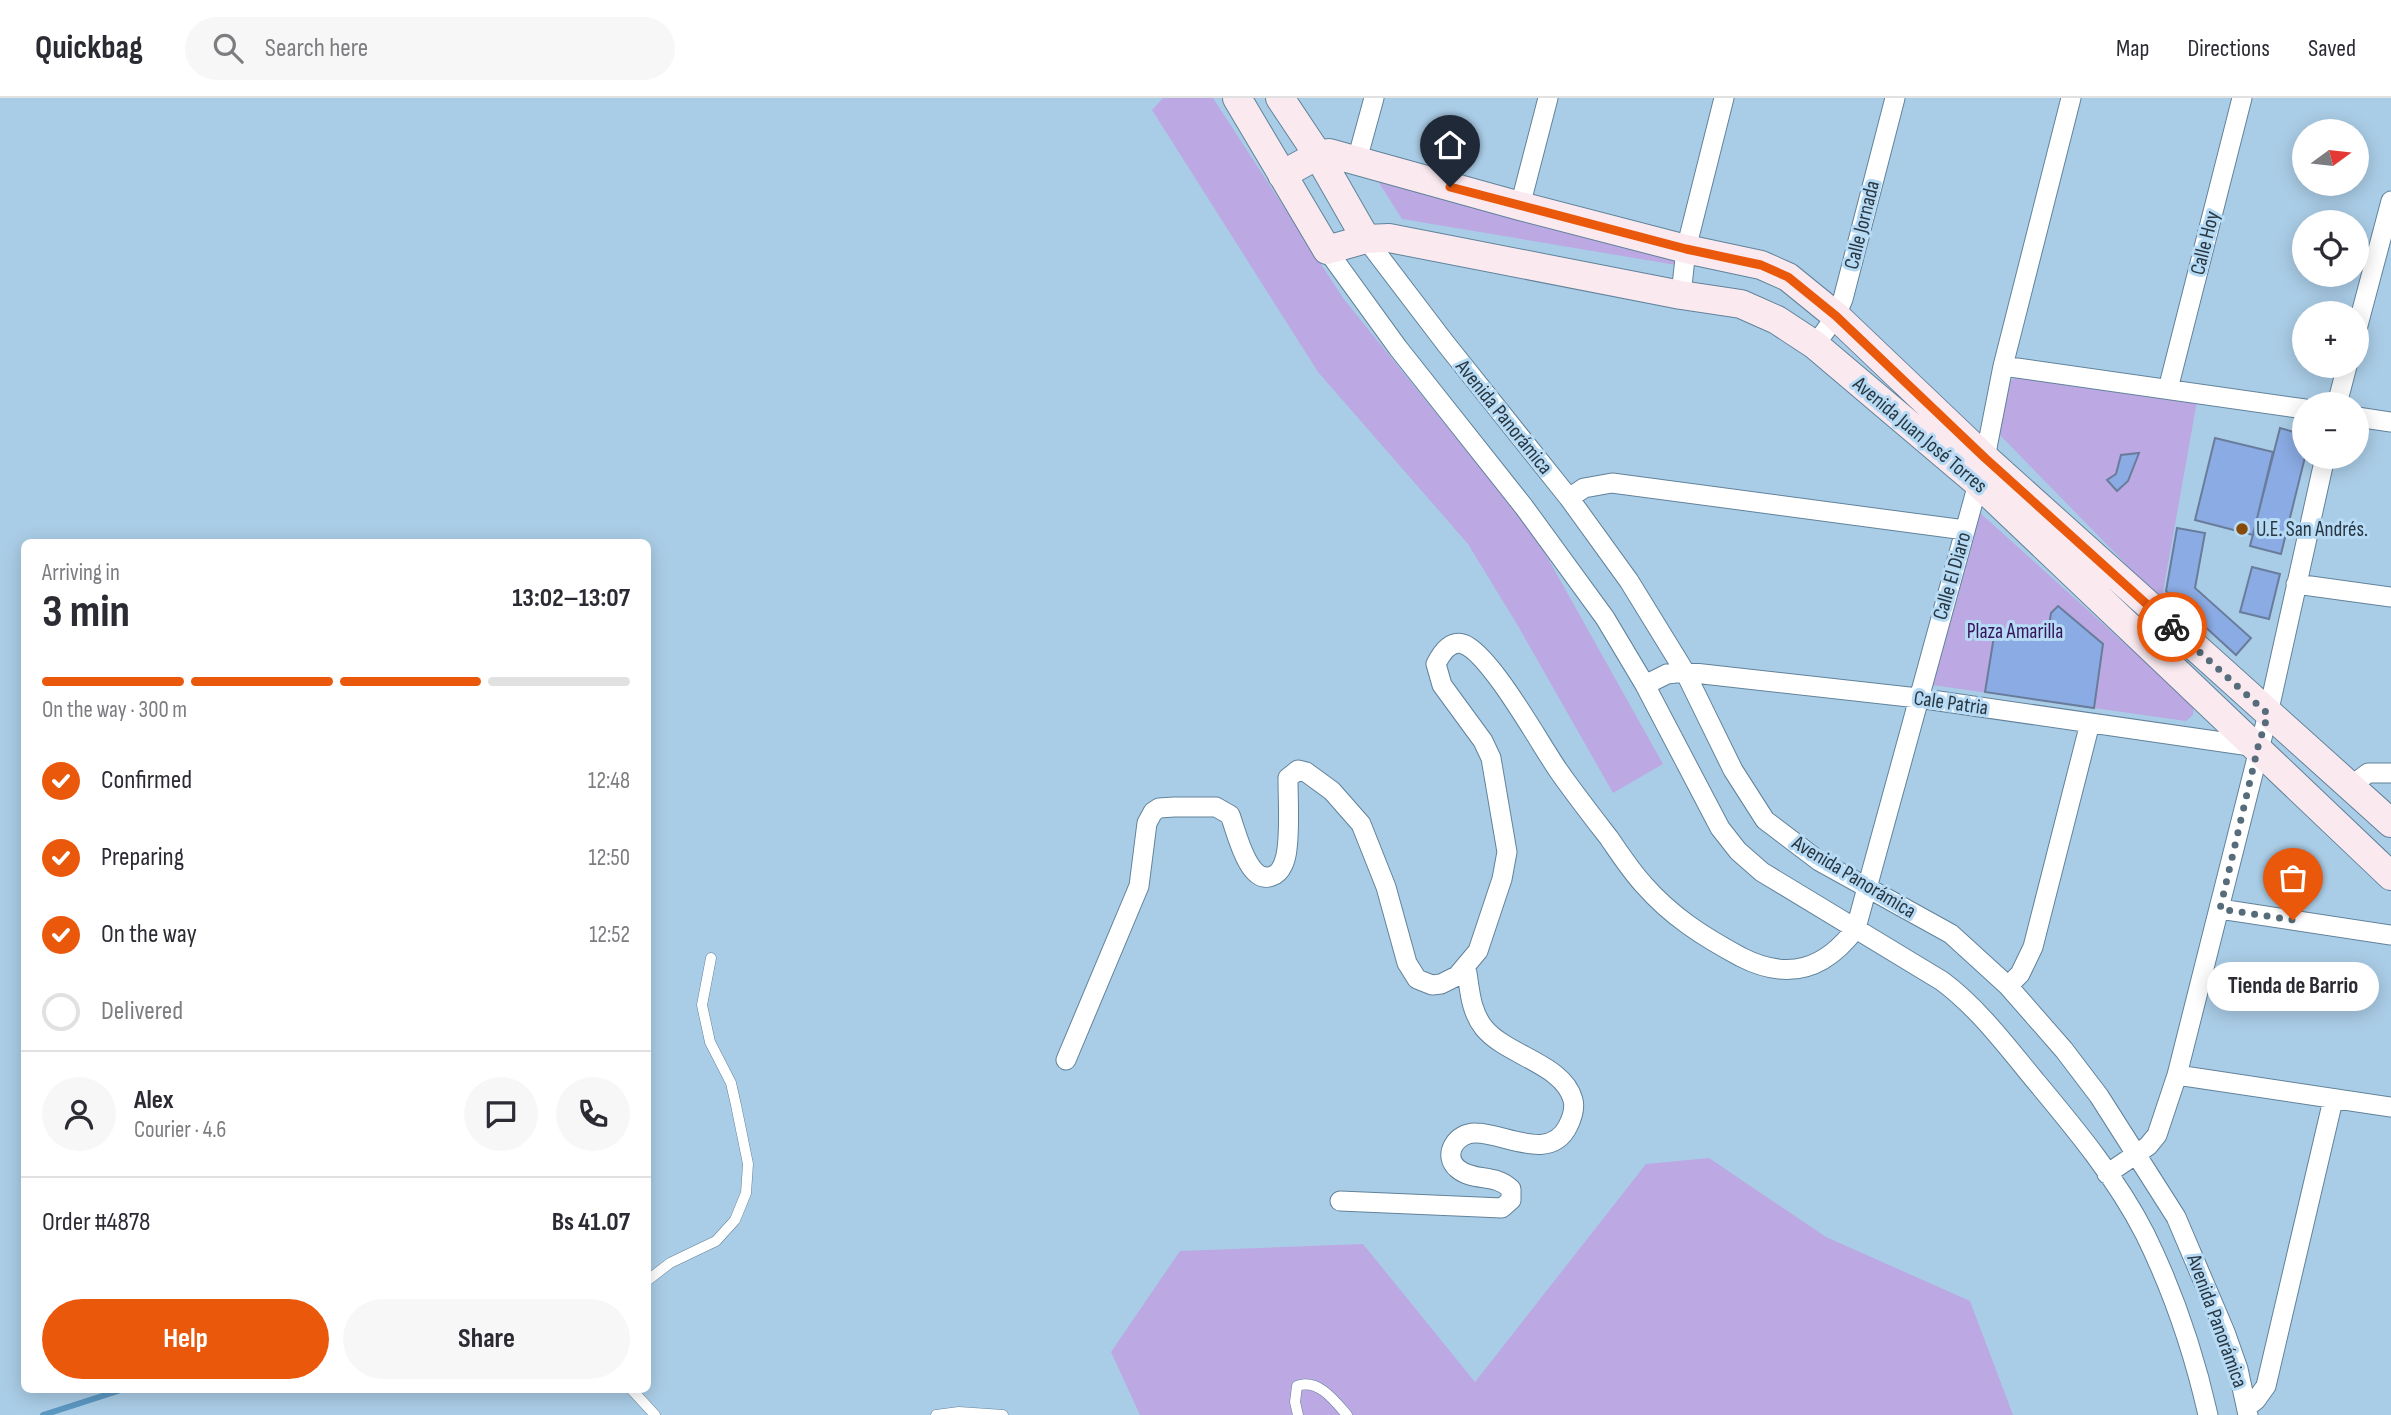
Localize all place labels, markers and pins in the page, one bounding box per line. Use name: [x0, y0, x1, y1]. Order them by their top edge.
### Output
pin: [1420, 115, 1480, 187]
place label: U.E. San Andrés.: [2256, 517, 2368, 542]
marker: U.E. San Andrés.: [2234, 521, 2250, 537]
pin: [2263, 848, 2323, 920]
callout: Tienda de Barrio: [2207, 962, 2379, 1011]

